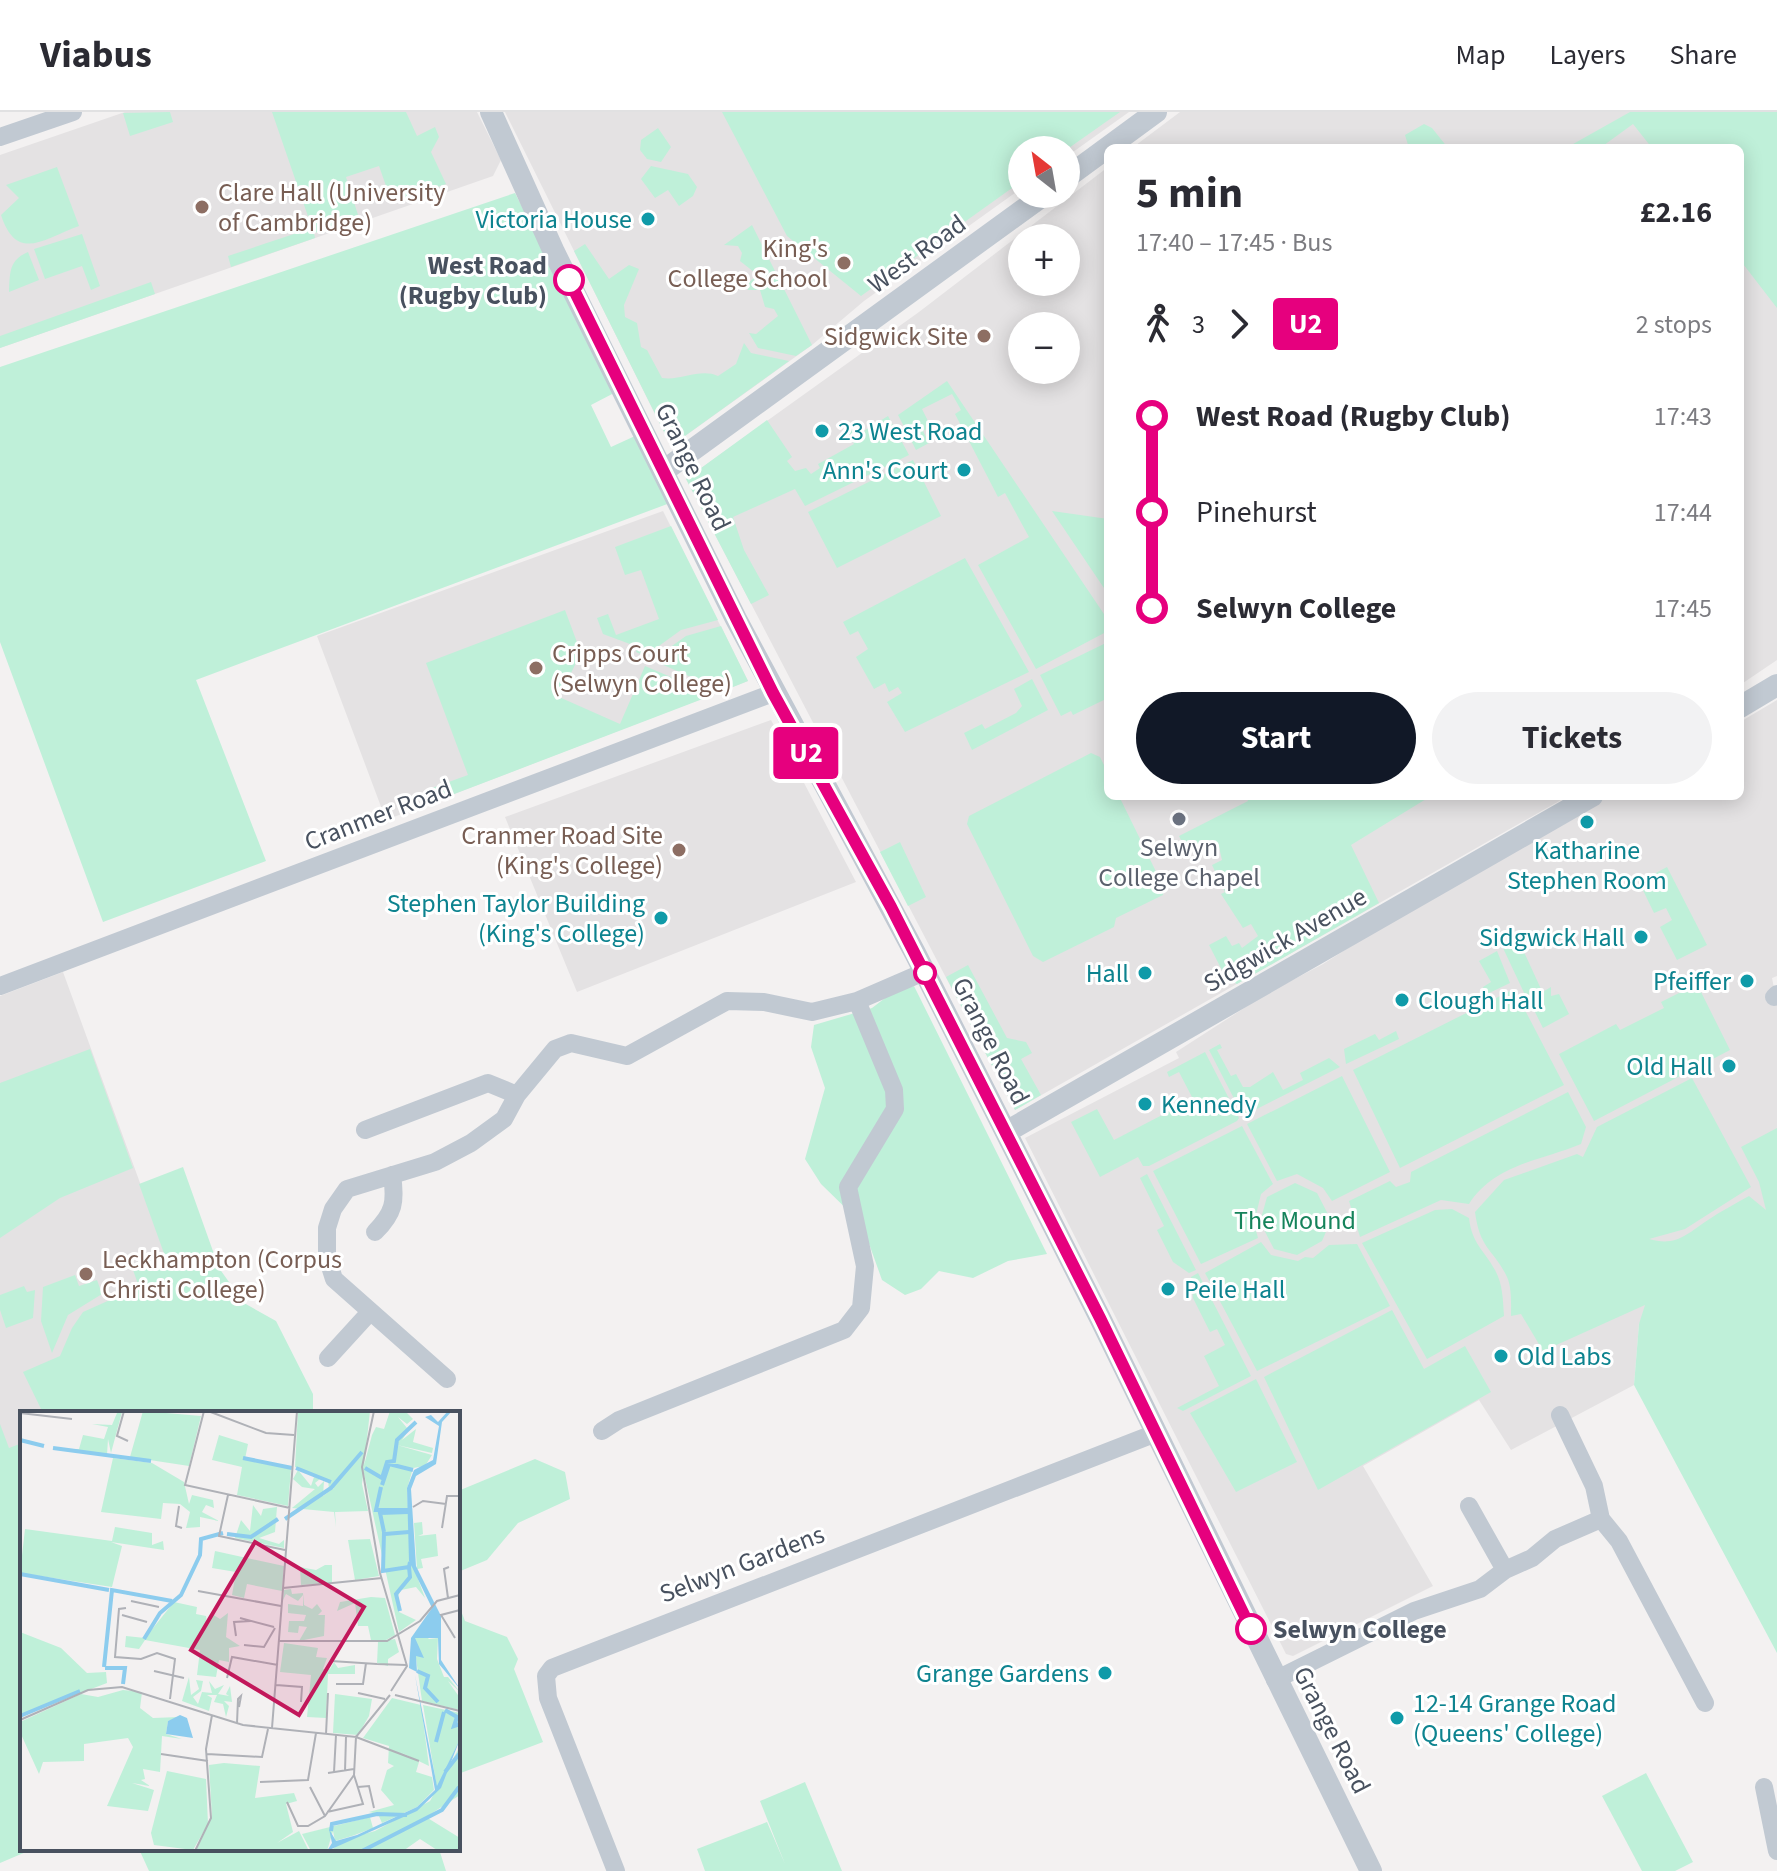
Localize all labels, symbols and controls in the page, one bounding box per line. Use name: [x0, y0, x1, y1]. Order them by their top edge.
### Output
text: Viabus: [40, 28, 152, 82]
text: Map: [1455, 35, 1505, 75]
text: Layers: [1549, 35, 1625, 75]
text: Share: [1669, 35, 1737, 75]
north arrow: [1008, 136, 1080, 208]
map controls: [1008, 136, 1080, 384]
text: 5 min: [1136, 162, 1243, 225]
place label: Clare Hall (University of Cambridge): [218, 174, 445, 241]
text: £2.16: [1640, 191, 1712, 234]
marker: Clare Hall (University of Cambridge): [193, 198, 211, 216]
place label: Victoria House: [475, 201, 632, 238]
street label: West Road: [860, 206, 974, 302]
marker: Victoria House: [639, 210, 657, 228]
button: +: [1008, 224, 1080, 296]
text: 17:40 – 17:45 · Bus: [1136, 224, 1332, 261]
place label: King's College School: [668, 230, 828, 297]
place label: West Road (Rugby Club): [399, 247, 547, 314]
marker: King's College School: [835, 254, 853, 272]
marker: West Road (Rugby Club): [554, 265, 584, 295]
icon: walk: [1136, 302, 1180, 346]
icon: forward: [1217, 302, 1261, 346]
text: U2: [1289, 304, 1322, 344]
text: 3: [1192, 306, 1205, 343]
text: 2 stops: [1636, 306, 1712, 343]
button: −: [1008, 312, 1080, 384]
place label: Sidgwick Site: [824, 318, 968, 355]
marker: Sidgwick Site: [975, 327, 993, 345]
text: West Road (Rugby Club): [1196, 395, 1510, 438]
street label: Grange Road: [646, 397, 740, 537]
text: 17:43: [1654, 398, 1712, 435]
place label: 23 West Road: [838, 413, 983, 450]
marker: 23 West Road: [813, 422, 831, 440]
place label: Ann's Court: [822, 452, 948, 489]
marker: Ann's Court: [955, 461, 973, 479]
text: Pinehurst: [1196, 491, 1317, 534]
text: 17:44: [1654, 494, 1712, 531]
text: Selwyn College: [1196, 587, 1396, 630]
text: 17:45: [1654, 590, 1712, 627]
place label: Cripps Court (Selwyn College): [552, 635, 732, 702]
marker: Cripps Court (Selwyn College): [527, 659, 545, 677]
button: Start: [1136, 692, 1416, 784]
button: Tickets: [1432, 692, 1712, 784]
line badge: U2: [770, 727, 842, 779]
text: U2: [789, 733, 823, 773]
street label: Cranmer Road: [299, 770, 457, 860]
marker: Selwyn College Chapel: [1170, 810, 1188, 828]
marker: Katharine Stephen Room: [1578, 813, 1596, 831]
place label: Cranmer Road Site (King's College): [461, 817, 663, 884]
place label: Selwyn College Chapel: [1098, 829, 1260, 896]
place label: Katharine Stephen Room: [1507, 832, 1667, 899]
marker: Cranmer Road Site (King's College): [670, 841, 688, 859]
street label: Sidgwick Avenue: [1197, 878, 1373, 1002]
place label: Stephen Taylor Building (King's College): [387, 885, 645, 952]
marker: Stephen Taylor Building (King's College): [652, 909, 670, 927]
place label: Sidgwick Hall: [1479, 919, 1625, 956]
marker: Sidgwick Hall: [1632, 928, 1650, 946]
place label: Hall: [1086, 955, 1129, 992]
unlabelled marker: [914, 962, 936, 984]
place label: Pfeiffer: [1653, 963, 1732, 1000]
marker: Hall: [1136, 964, 1154, 982]
street label: Grange Road: [943, 971, 1039, 1111]
marker: Pfeiffer: [1738, 972, 1756, 990]
place label: Clough Hall: [1418, 982, 1543, 1019]
marker: Clough Hall: [1393, 991, 1411, 1009]
place label: Old Hall: [1626, 1048, 1713, 1085]
marker: Old Hall: [1720, 1057, 1738, 1075]
place label: Kennedy: [1161, 1086, 1257, 1123]
marker: Kennedy: [1136, 1095, 1154, 1113]
park label: The Mound: [1234, 1202, 1356, 1239]
place label: Leckhampton (Corpus Christi College): [102, 1241, 342, 1308]
marker: Leckhampton (Corpus Christi College): [77, 1265, 95, 1283]
place label: Peile Hall: [1184, 1271, 1285, 1308]
marker: Peile Hall: [1159, 1280, 1177, 1298]
place label: Old Labs: [1517, 1338, 1612, 1375]
marker: Old Labs: [1492, 1347, 1510, 1365]
inset map: [20, 1411, 460, 1851]
street label: Selwyn Gardens: [654, 1516, 830, 1612]
place label: Selwyn College: [1273, 1611, 1447, 1648]
marker: Selwyn College: [1236, 1614, 1266, 1644]
place label: Grange Gardens: [916, 1655, 1089, 1692]
street label: Grange Road: [1284, 1660, 1380, 1800]
marker: Grange Gardens: [1096, 1664, 1114, 1682]
place label: 12-14 Grange Road (Queens' College): [1413, 1685, 1616, 1752]
marker: 12-14 Grange Road (Queens' College): [1388, 1709, 1406, 1727]

